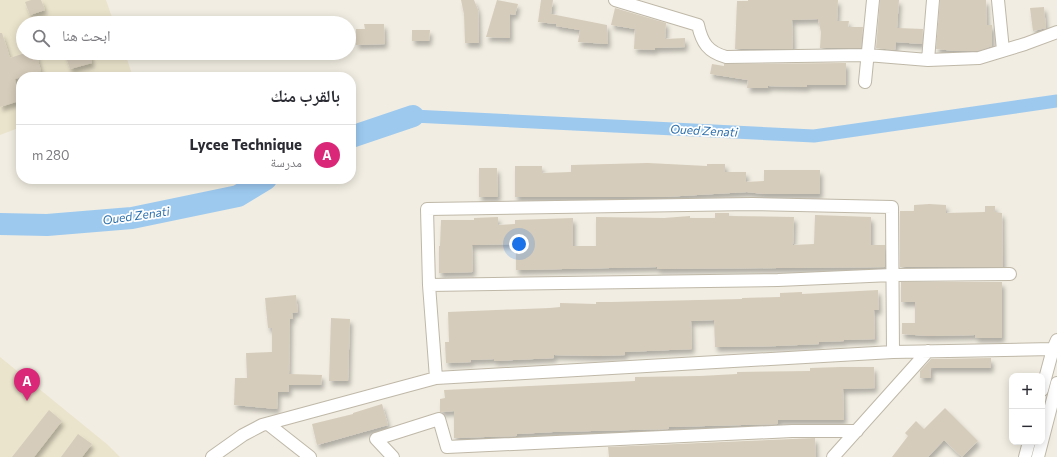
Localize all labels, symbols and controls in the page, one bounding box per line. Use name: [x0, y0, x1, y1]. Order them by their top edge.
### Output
search box: [16, 16, 356, 60]
text: ابحث هنا: [62, 26, 111, 44]
icon: search: [30, 27, 52, 49]
text: بالقرب منك: [270, 85, 340, 106]
water label: Oued Zenati: [670, 121, 739, 139]
text: Lycee Technique: [189, 135, 302, 153]
text: 280 m: [32, 147, 69, 163]
text: A: [322, 147, 332, 163]
text: مدرسة: [270, 154, 302, 170]
water label: Oued Zenati: [102, 203, 171, 227]
your location: [509, 234, 529, 254]
pin: A: [14, 368, 40, 401]
map controls: [1009, 373, 1045, 445]
button: +: [1009, 373, 1045, 409]
button: −: [1009, 409, 1045, 445]

